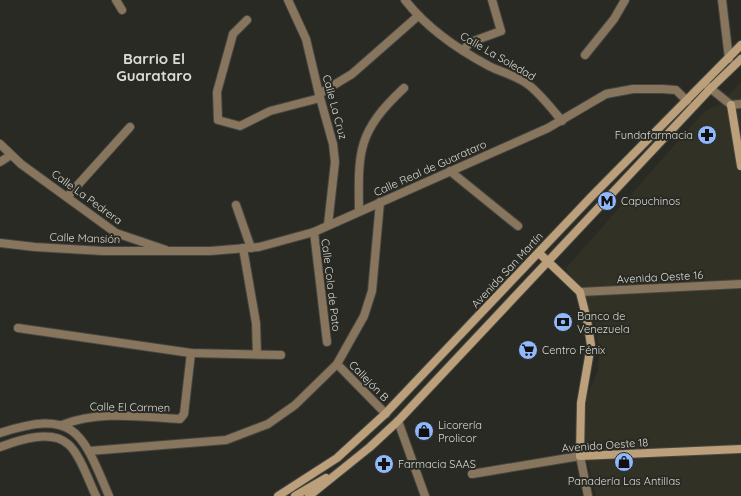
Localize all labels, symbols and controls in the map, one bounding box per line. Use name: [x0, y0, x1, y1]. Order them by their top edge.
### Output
street label: Calle La Soledad: [458, 29, 538, 83]
district label: Barrio El Guarataro: [116, 49, 192, 85]
street label: Calle La Cruz: [320, 73, 350, 141]
pharmacy icon: Fundafarmacia: [696, 124, 718, 146]
place label: Fundafarmacia: [615, 128, 693, 142]
street label: Calle Real de Guarataro: [371, 137, 489, 199]
street label: Calle La Pedrera: [49, 167, 125, 227]
metro station icon: Capuchinos: [596, 190, 618, 212]
place label: Capuchinos: [621, 194, 680, 208]
street label: Avenida San Martín: [468, 229, 546, 311]
street label: Calle Mansión: [49, 230, 121, 246]
street label: Calle Cola de Pato: [318, 238, 344, 333]
street label: Avenida Oeste 16: [616, 268, 704, 286]
place label: Banco de Venezuela: [577, 309, 630, 336]
bank icon: Banco de Venezuela: [552, 311, 574, 333]
supermarket icon: Centro Fénix: [517, 339, 539, 361]
place label: Centro Fénix: [542, 343, 605, 357]
street label: Callejón B: [346, 358, 392, 404]
street label: Calle El Carmen: [90, 399, 170, 415]
place label: Licorería Prolicor: [438, 418, 482, 445]
shop icon: Licorería Prolicor: [413, 420, 435, 442]
street label: Avenida Oeste 18: [561, 435, 649, 455]
shop icon: Panadería Las Antillas: [613, 451, 635, 473]
pharmacy icon: Farmacia SAAS: [373, 453, 395, 475]
place label: Farmacia SAAS: [398, 457, 476, 471]
place label: Panadería Las Antillas: [568, 474, 680, 488]

